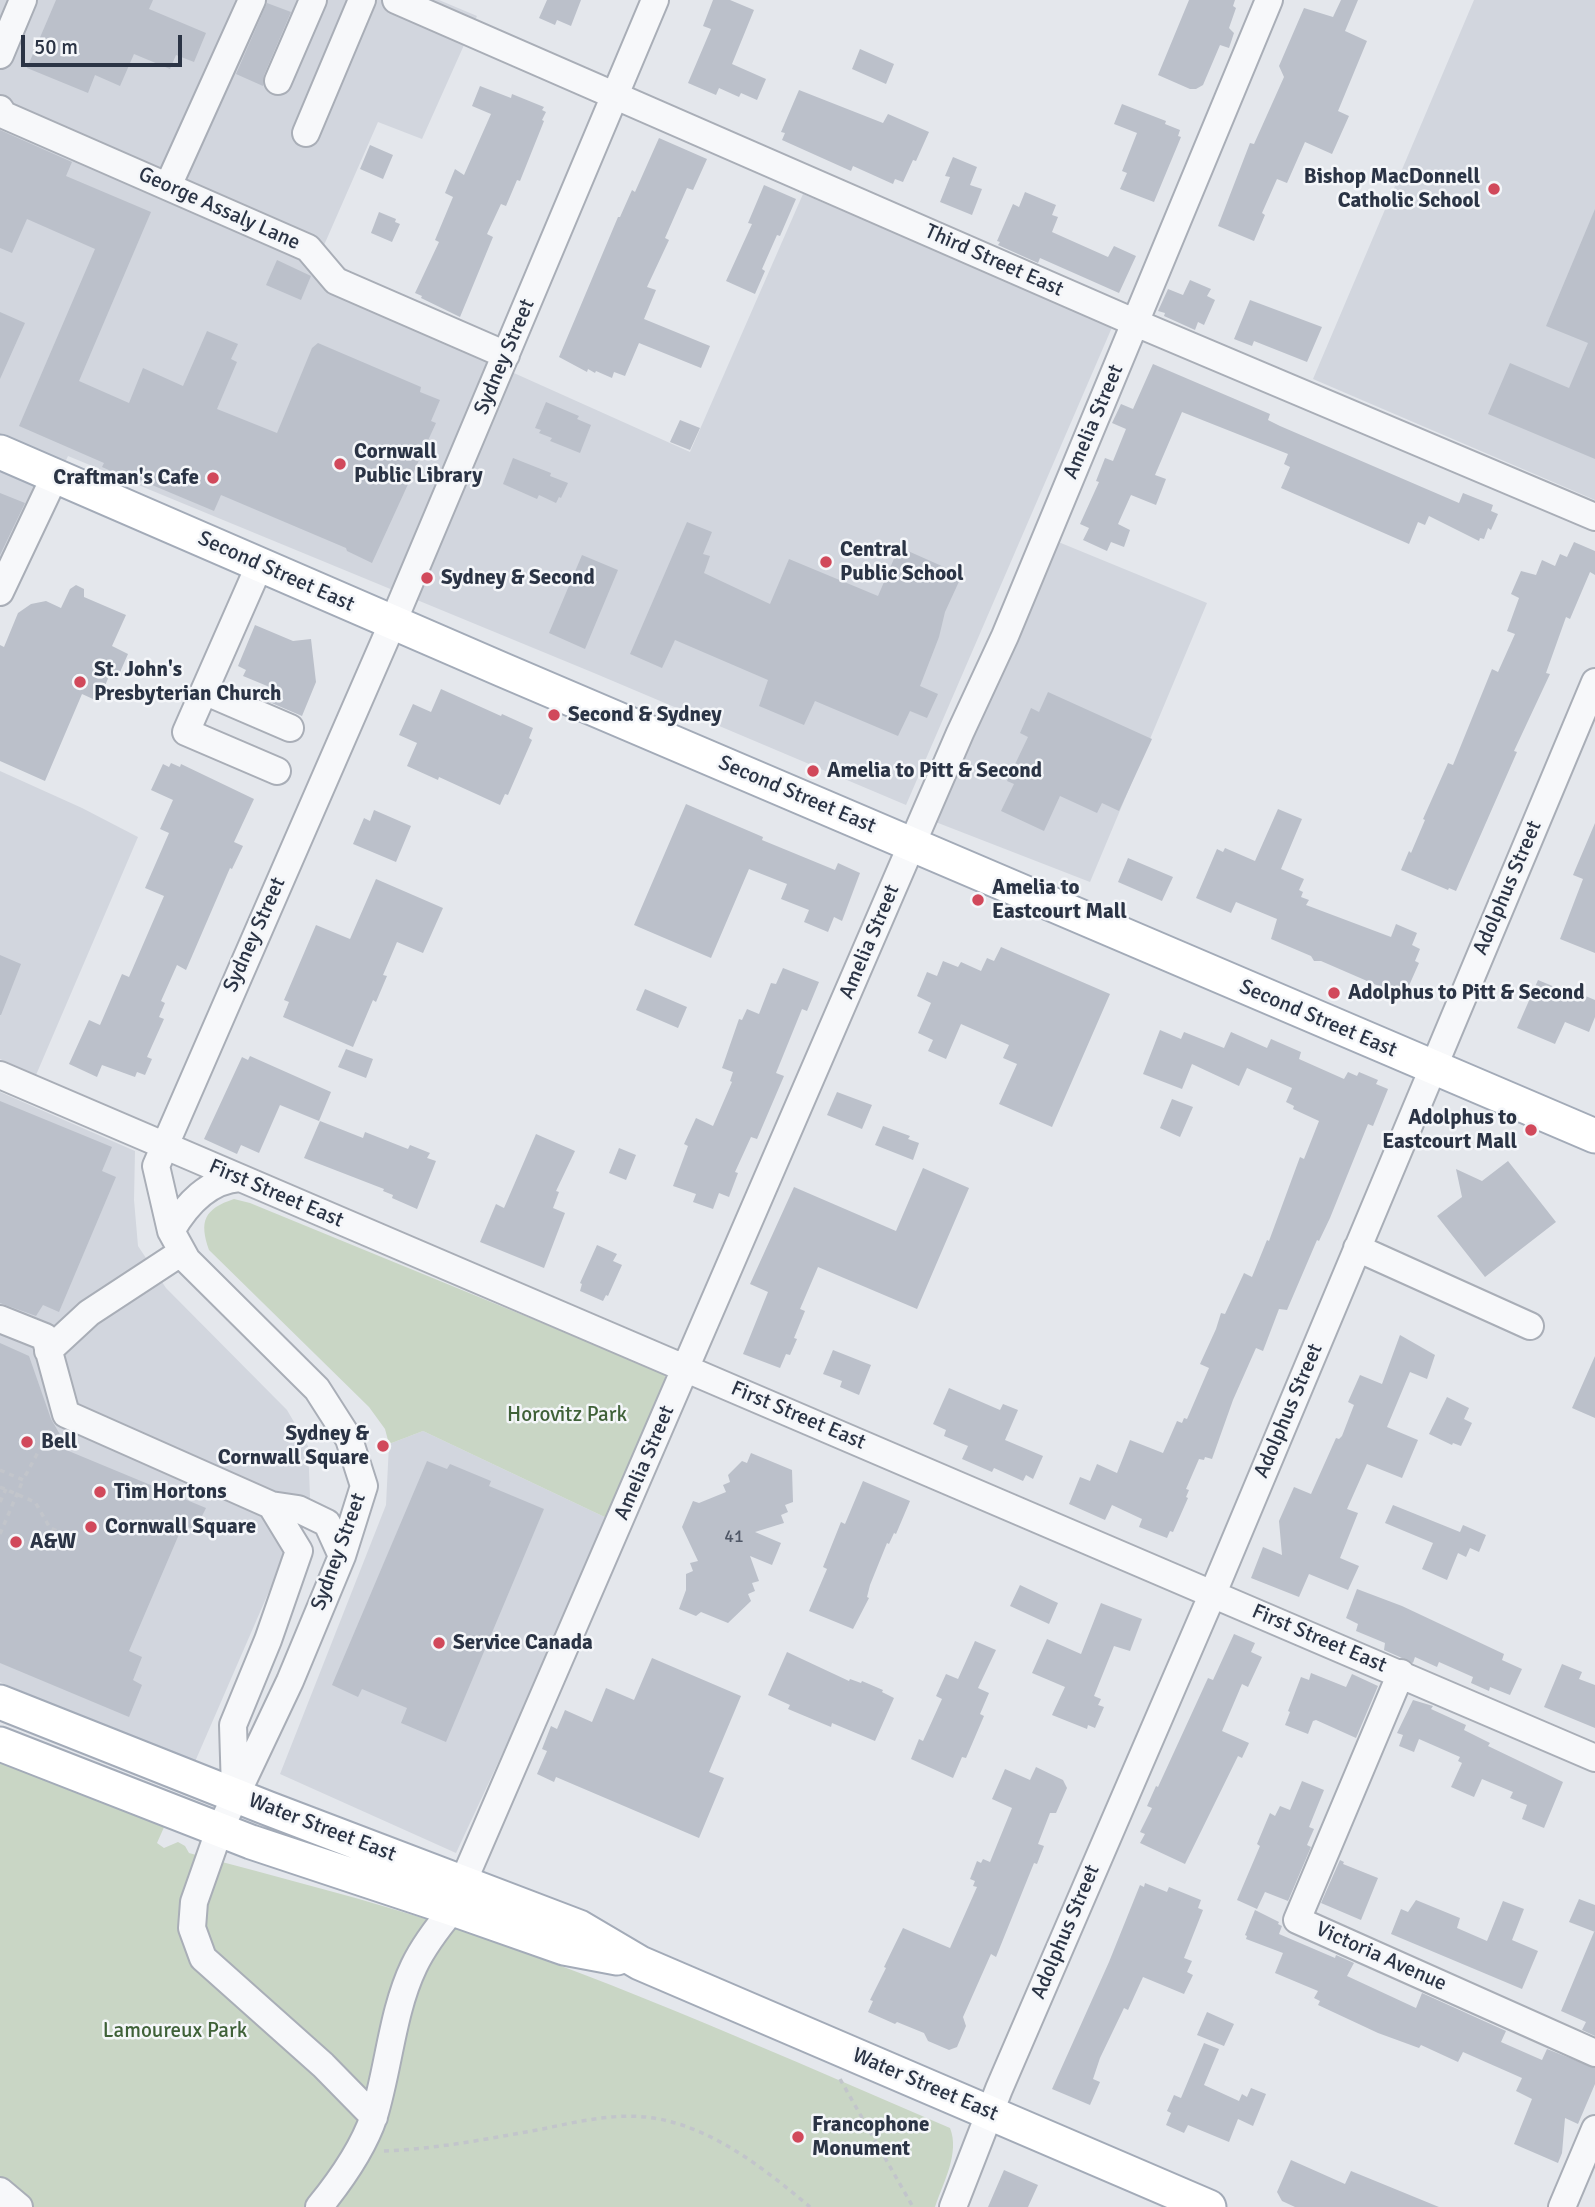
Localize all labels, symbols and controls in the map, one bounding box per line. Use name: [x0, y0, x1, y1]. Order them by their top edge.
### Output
scale bar: [24, 21, 186, 65]
text: 50 m: [34, 34, 78, 60]
street label: George Assaly Lane: [134, 162, 304, 256]
place label: Bishop MacDonnell Catholic School: [1304, 164, 1480, 214]
marker: Bishop MacDonnell Catholic School: [1486, 181, 1502, 197]
street label: Third Street East: [921, 219, 1067, 303]
street label: Sydney Street: [469, 296, 541, 418]
street label: Amelia Street: [1059, 361, 1129, 483]
place label: Cornwall Public Library: [354, 439, 483, 489]
marker: Cornwall Public Library: [332, 456, 348, 472]
place label: Craftman's Cafe: [53, 465, 199, 491]
marker: Craftman's Cafe: [205, 470, 221, 486]
street label: Second Street East: [194, 526, 358, 618]
place label: Central Public School: [840, 537, 964, 587]
marker: Central Public School: [818, 554, 834, 570]
place label: Sydney & Second: [441, 565, 595, 591]
marker: Sydney & Second: [419, 570, 435, 586]
place label: St. John's Presbyterian Church: [94, 657, 281, 707]
marker: St. John's Presbyterian Church: [72, 674, 88, 690]
place label: Second & Sydney: [568, 702, 722, 728]
marker: Second & Sydney: [546, 707, 562, 723]
street label: Second Street East: [715, 751, 879, 839]
place label: Amelia to Pitt & Second: [827, 758, 1042, 784]
marker: Amelia to Pitt & Second: [805, 763, 821, 779]
street label: Adolphus Street: [1468, 817, 1548, 959]
street label: Sydney Street: [219, 874, 291, 996]
place label: Amelia to Eastcourt Mall: [992, 875, 1127, 925]
street label: Amelia Street: [835, 881, 905, 1003]
marker: Amelia to Eastcourt Mall: [970, 892, 986, 908]
street label: Second Street East: [1236, 975, 1400, 1063]
place label: Adolphus to Pitt & Second: [1348, 980, 1584, 1006]
marker: Adolphus to Pitt & Second: [1326, 985, 1342, 1001]
place label: Adolphus to Eastcourt Mall: [1382, 1105, 1517, 1155]
marker: Adolphus to Eastcourt Mall: [1523, 1122, 1539, 1138]
street label: First Street East: [205, 1154, 347, 1234]
street label: Adolphus Street: [1249, 1340, 1329, 1482]
street label: First Street East: [727, 1376, 869, 1456]
park label: Horovitz Park: [507, 1402, 627, 1428]
street label: Amelia Street: [610, 1402, 680, 1524]
place label: Sydney & Cornwall Square: [218, 1421, 369, 1471]
place label: Bell: [41, 1429, 77, 1455]
marker: Bell: [19, 1434, 35, 1450]
marker: Sydney & Cornwall Square: [375, 1438, 391, 1454]
place label: Tim Hortons: [114, 1479, 227, 1505]
marker: Tim Hortons: [92, 1484, 108, 1500]
street label: Sydney Street: [306, 1490, 372, 1614]
place label: Cornwall Square: [105, 1514, 256, 1540]
marker: Cornwall Square: [83, 1519, 99, 1535]
house number: 41: [724, 1526, 744, 1548]
place label: A&W: [30, 1529, 76, 1555]
marker: A&W: [8, 1534, 24, 1550]
street label: First Street East: [1248, 1599, 1390, 1679]
place label: Service Canada: [453, 1630, 593, 1656]
marker: Service Canada: [431, 1635, 447, 1651]
street label: Water Street East: [245, 1788, 399, 1868]
street label: Adolphus Street: [1026, 1861, 1106, 2003]
street label: Victoria Avenue: [1312, 1917, 1450, 1997]
park label: Lamoureux Park: [103, 2018, 247, 2044]
street label: Water Street East: [848, 2043, 1002, 2127]
place label: Francophone Monument: [812, 2112, 929, 2162]
marker: Francophone Monument: [790, 2129, 806, 2145]

